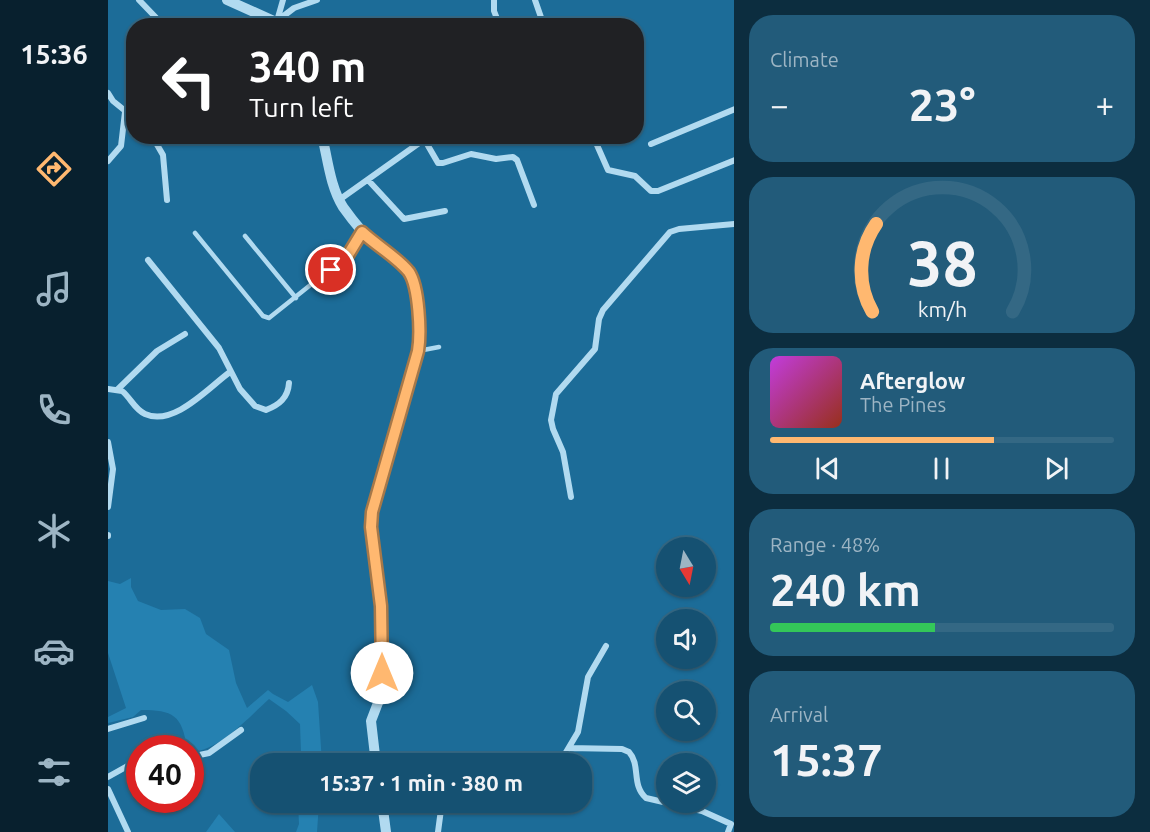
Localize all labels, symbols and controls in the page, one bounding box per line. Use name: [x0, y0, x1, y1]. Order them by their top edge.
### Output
text: 15:36: [20, 39, 88, 69]
icon: left: [150, 42, 228, 120]
text: 340 m: [249, 43, 366, 90]
text: Climate: [770, 48, 839, 71]
text: 23°: [909, 79, 975, 130]
text: −: [770, 86, 789, 123]
text: +: [1095, 86, 1114, 123]
text: Turn left: [249, 92, 353, 122]
icon: directions: [33, 148, 75, 190]
text: 38: [907, 228, 977, 298]
pin: [305, 244, 356, 295]
icon: arrive: [314, 253, 347, 286]
icon: music: [33, 268, 75, 310]
text: km/h: [917, 297, 967, 321]
text: Afterglow: [860, 368, 965, 393]
icon: phone: [33, 389, 75, 431]
text: The Pines: [860, 393, 946, 416]
icon: previous: [811, 452, 844, 485]
icon: pause: [925, 452, 958, 485]
icon: next: [1040, 452, 1073, 485]
icon: climate: [33, 510, 75, 552]
text: Range · 48%: [770, 533, 880, 556]
north arrow: [656, 537, 716, 597]
map controls: [656, 537, 716, 813]
text: 240 km: [770, 564, 921, 615]
button: sound: [656, 609, 716, 669]
icon: car: [33, 630, 75, 672]
position arrow: [350, 641, 414, 705]
button: search: [656, 681, 716, 741]
text: Arrival: [770, 703, 828, 726]
text: 15:37: [770, 734, 883, 785]
speed limit sign: 40: [126, 735, 204, 813]
icon: filters: [33, 751, 75, 793]
button: layers: [656, 753, 716, 813]
text: 15:37 · 1 min · 380 m: [319, 770, 523, 795]

